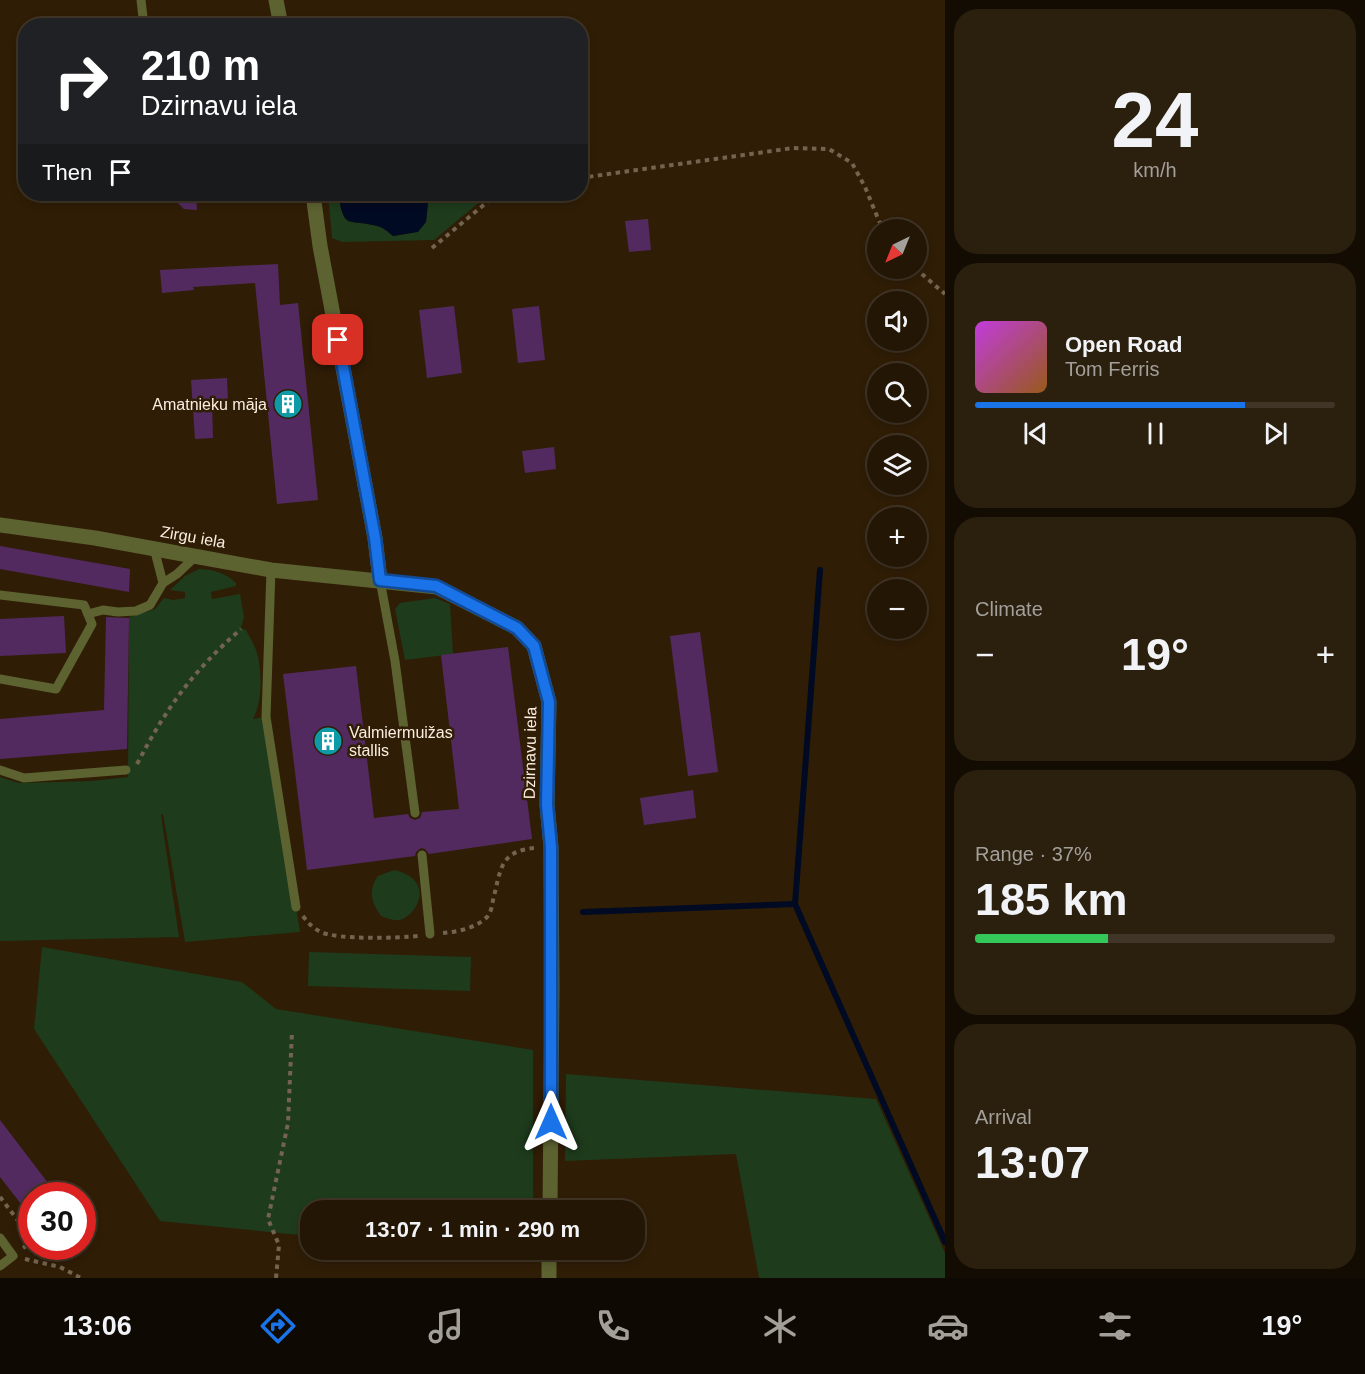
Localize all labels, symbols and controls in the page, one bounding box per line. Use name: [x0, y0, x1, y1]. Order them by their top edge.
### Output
icon: right: [42, 42, 120, 120]
text: 210 m: [141, 42, 260, 89]
text: 24: [1112, 76, 1198, 164]
text: Dzirnavu iela: [141, 91, 297, 121]
icon: arrive: [104, 156, 137, 189]
text: km/h: [1133, 159, 1177, 181]
text: Then: [42, 160, 92, 185]
north arrow: [867, 219, 927, 279]
map controls: [867, 219, 927, 639]
button: sound: [867, 291, 927, 351]
pin: [312, 314, 363, 365]
icon: arrive: [321, 323, 354, 356]
text: Open Road: [1065, 332, 1182, 357]
text: Tom Ferris: [1065, 358, 1159, 380]
button: search: [867, 363, 927, 423]
building icon: Amatnieku māja: [272, 388, 304, 420]
place label: Amatnieku māja: [152, 396, 267, 413]
icon: previous: [1019, 417, 1052, 450]
icon: pause: [1139, 417, 1172, 450]
icon: next: [1259, 417, 1292, 450]
button: layers: [867, 435, 927, 495]
button: +: [867, 507, 927, 567]
street label: Zirgu iela: [159, 523, 227, 551]
button: −: [867, 579, 927, 639]
text: Climate: [975, 598, 1043, 620]
text: 19°: [1121, 629, 1189, 680]
text: −: [975, 636, 994, 673]
text: +: [1316, 636, 1335, 673]
street label: Dzirnavu iela: [521, 707, 539, 799]
place label: Valmiermuižas stallis: [349, 724, 453, 759]
building icon: Valmiermuižas stallis: [312, 725, 344, 757]
text: Range · 37%: [975, 843, 1092, 865]
text: 185 km: [975, 874, 1128, 925]
position arrow: [519, 1090, 583, 1154]
text: Arrival: [975, 1106, 1032, 1128]
text: 13:07: [975, 1137, 1090, 1188]
speed limit sign: 30: [18, 1182, 96, 1260]
text: 13:07 · 1 min · 290 m: [365, 1217, 580, 1242]
icon: directions: [257, 1305, 299, 1347]
icon: music: [425, 1305, 467, 1347]
icon: phone: [592, 1305, 634, 1347]
icon: climate: [759, 1305, 801, 1347]
icon: car: [927, 1305, 969, 1347]
icon: filters: [1094, 1305, 1136, 1347]
text: 13:06: [63, 1311, 132, 1341]
text: 19°: [1261, 1311, 1302, 1341]

